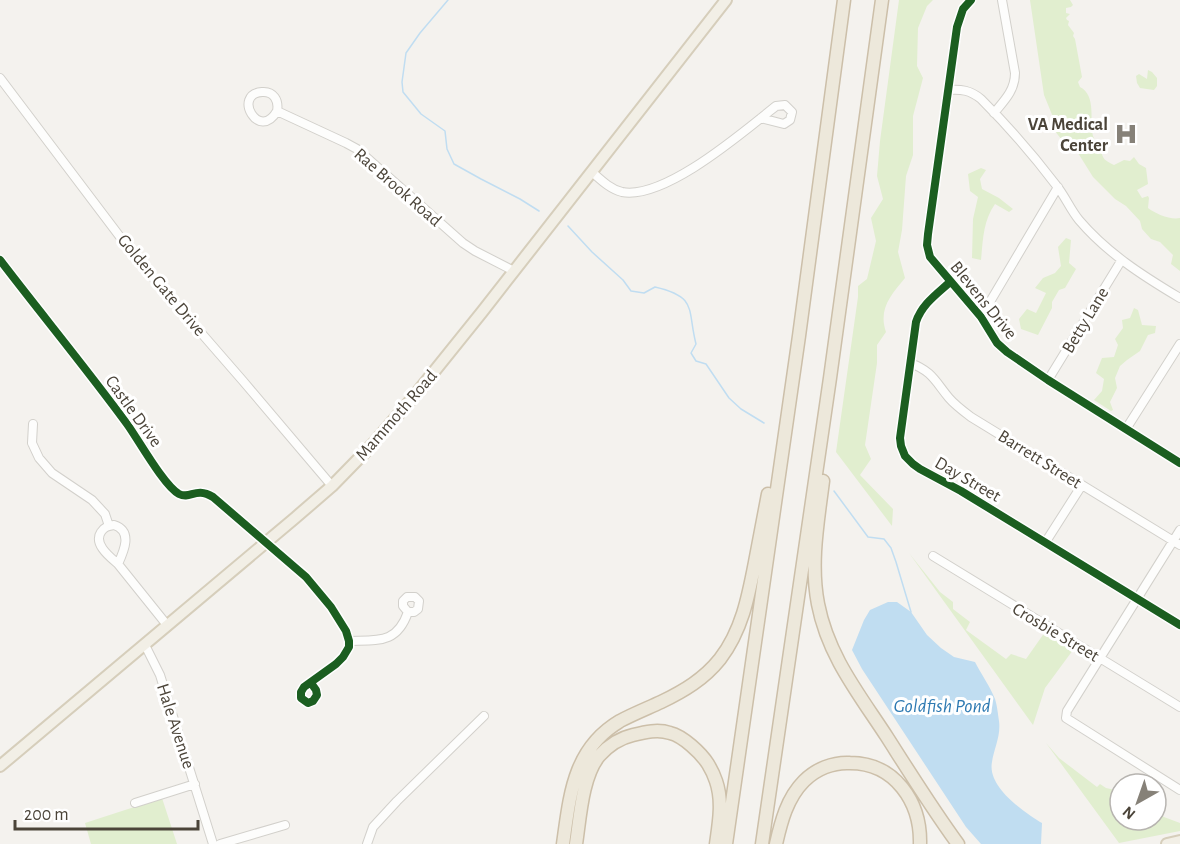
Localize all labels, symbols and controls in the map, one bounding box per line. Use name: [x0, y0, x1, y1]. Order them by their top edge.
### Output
place label: VA Medical Center: [1028, 116, 1109, 155]
hospital icon: VA Medical Center: [1113, 121, 1139, 147]
street label: Rae Brook Road: [350, 145, 444, 230]
street label: Golden Gate Drive: [114, 231, 209, 340]
street label: Blevens Drive: [947, 258, 1020, 343]
street label: Betty Lane: [1059, 285, 1112, 356]
street label: Mammoth Road: [353, 367, 441, 464]
street label: Castle Drive: [101, 373, 165, 451]
street label: Barrett Street: [995, 427, 1085, 493]
street label: Day Street: [931, 454, 1004, 506]
street label: Crosbie Street: [1009, 600, 1102, 666]
street label: Hale Avenue: [153, 681, 197, 771]
water label: Goldfish Pond: [893, 696, 991, 716]
north arrow: [1108, 772, 1168, 832]
scale bar: [15, 793, 198, 831]
text: N: [1120, 803, 1138, 822]
text: 200 m: [24, 806, 69, 824]

